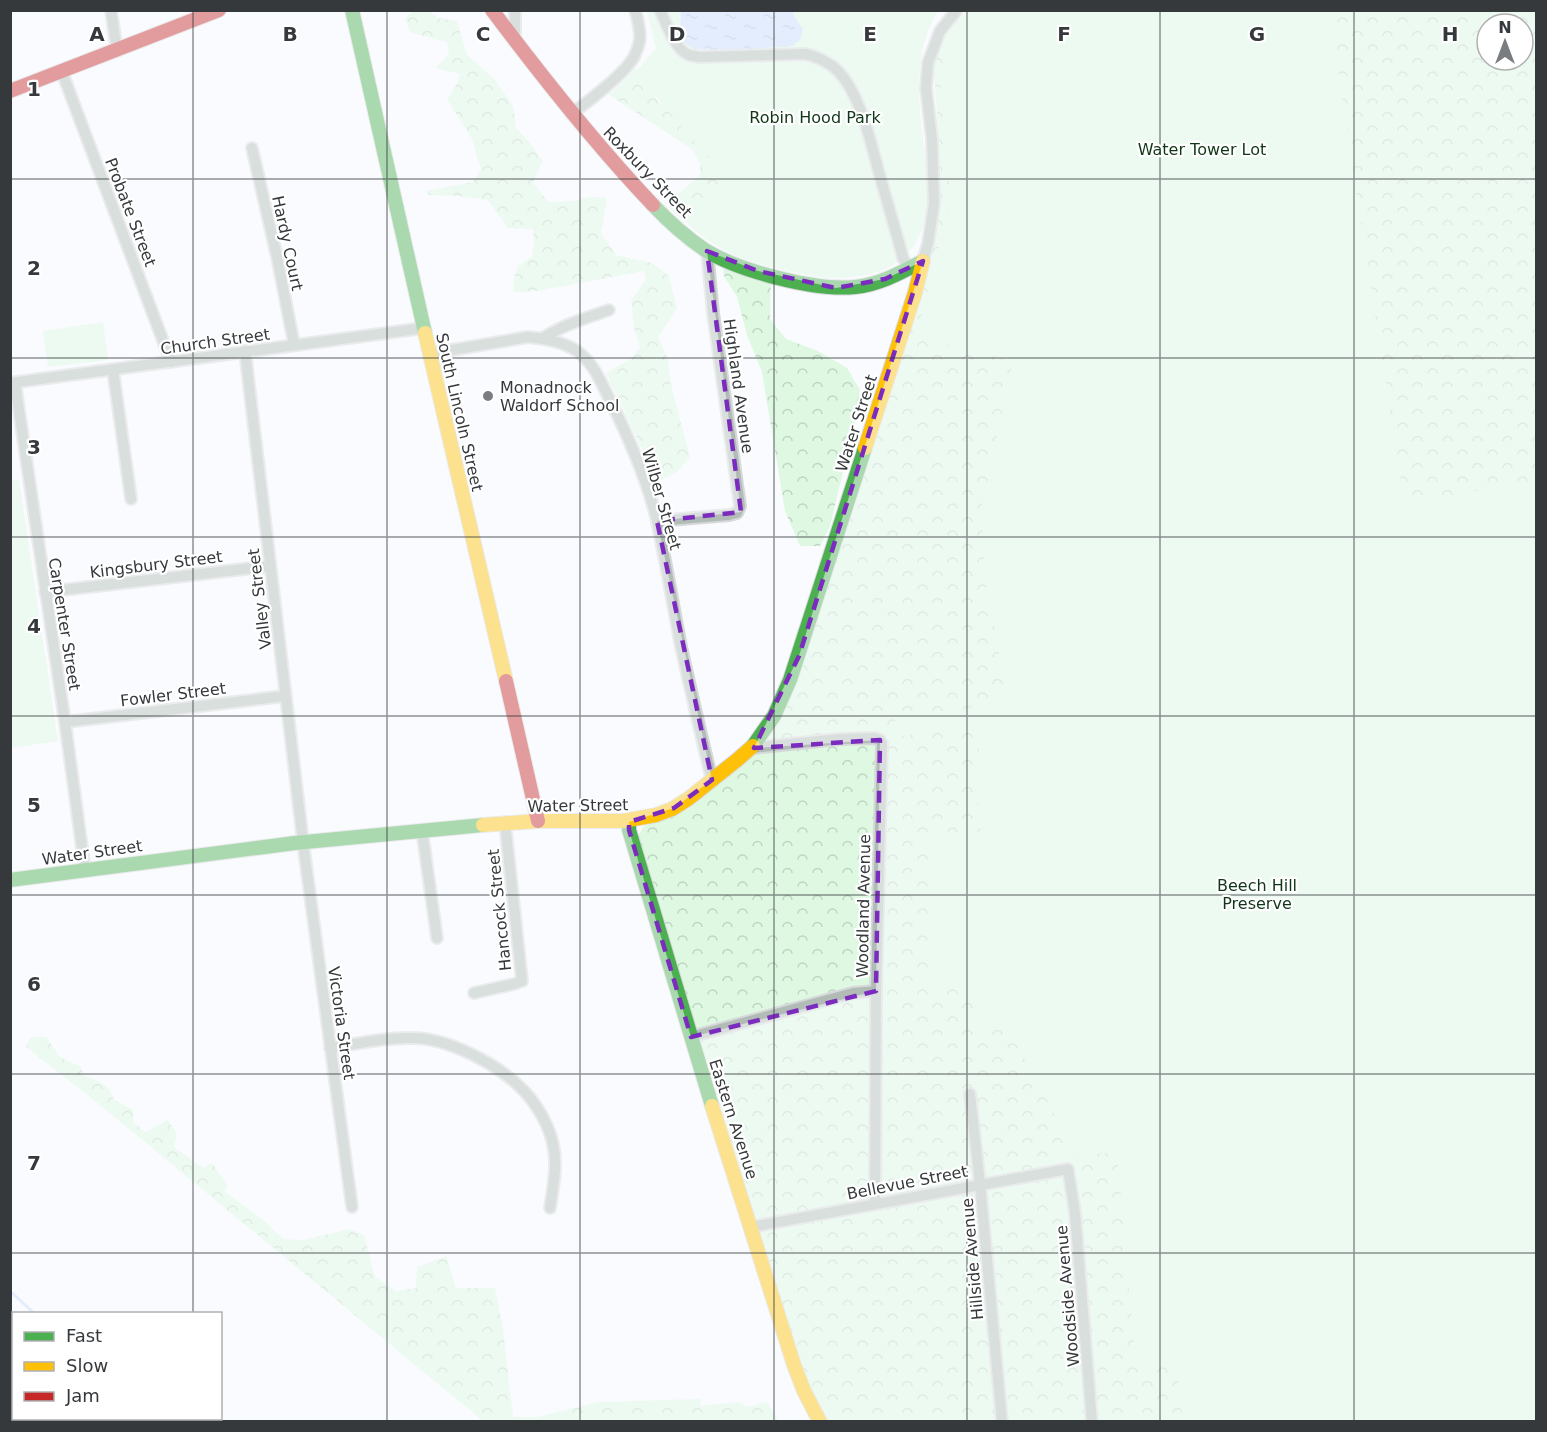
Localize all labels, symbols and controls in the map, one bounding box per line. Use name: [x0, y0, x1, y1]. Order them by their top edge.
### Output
north arrow: [1475, 12, 1535, 72]
text: N: [1498, 18, 1512, 37]
text: A: [89, 22, 105, 46]
text: B: [282, 22, 298, 46]
text: C: [476, 22, 490, 46]
text: D: [669, 22, 685, 46]
text: E: [863, 22, 877, 46]
text: F: [1057, 22, 1071, 46]
text: G: [1249, 22, 1265, 46]
text: H: [1442, 22, 1458, 46]
text: 1: [27, 77, 41, 101]
park label: Robin Hood Park: [749, 108, 881, 127]
street label: Roxbury Street: [599, 123, 696, 222]
park label: Water Tower Lot: [1138, 140, 1266, 159]
street label: Probate Street: [101, 155, 160, 269]
street label: Hardy Court: [268, 194, 307, 292]
text: 2: [27, 256, 41, 280]
street label: Highland Avenue: [720, 317, 757, 455]
street label: Church Street: [159, 324, 271, 359]
street label: South Lincoln Street: [432, 331, 487, 493]
street label: Water Street: [832, 372, 881, 474]
place label: Monadnock Waldorf School: [500, 378, 619, 415]
marker: Monadnock Waldorf School: [481, 389, 495, 403]
text: 3: [27, 435, 41, 459]
street label: Wilber Street: [638, 446, 685, 552]
street label: Kingsbury Street: [89, 547, 224, 582]
street label: Valley Street: [244, 547, 275, 650]
street label: Carpenter Street: [45, 556, 84, 692]
text: 4: [27, 614, 41, 638]
street label: Fowler Street: [119, 679, 227, 710]
text: 5: [27, 793, 41, 817]
street label: Water Street: [527, 795, 629, 816]
street label: Woodland Avenue: [853, 834, 874, 978]
street label: Water Street: [41, 836, 143, 869]
street label: Hancock Street: [484, 848, 515, 972]
park label: Beech Hill Preserve: [1217, 876, 1297, 913]
street label: Victoria Street: [324, 965, 359, 1081]
text: 6: [27, 972, 41, 996]
street label: Eastern Avenue: [705, 1057, 762, 1182]
text: 7: [27, 1151, 41, 1175]
street label: Bellevue Street: [845, 1161, 969, 1204]
street label: Hillside Avenue: [958, 1197, 987, 1321]
street label: Woodside Avenue: [1052, 1224, 1083, 1367]
legend: [12, 1312, 222, 1420]
text: Fast: [66, 1325, 102, 1346]
text: Slow: [66, 1355, 108, 1376]
text: Jam: [65, 1385, 100, 1406]

